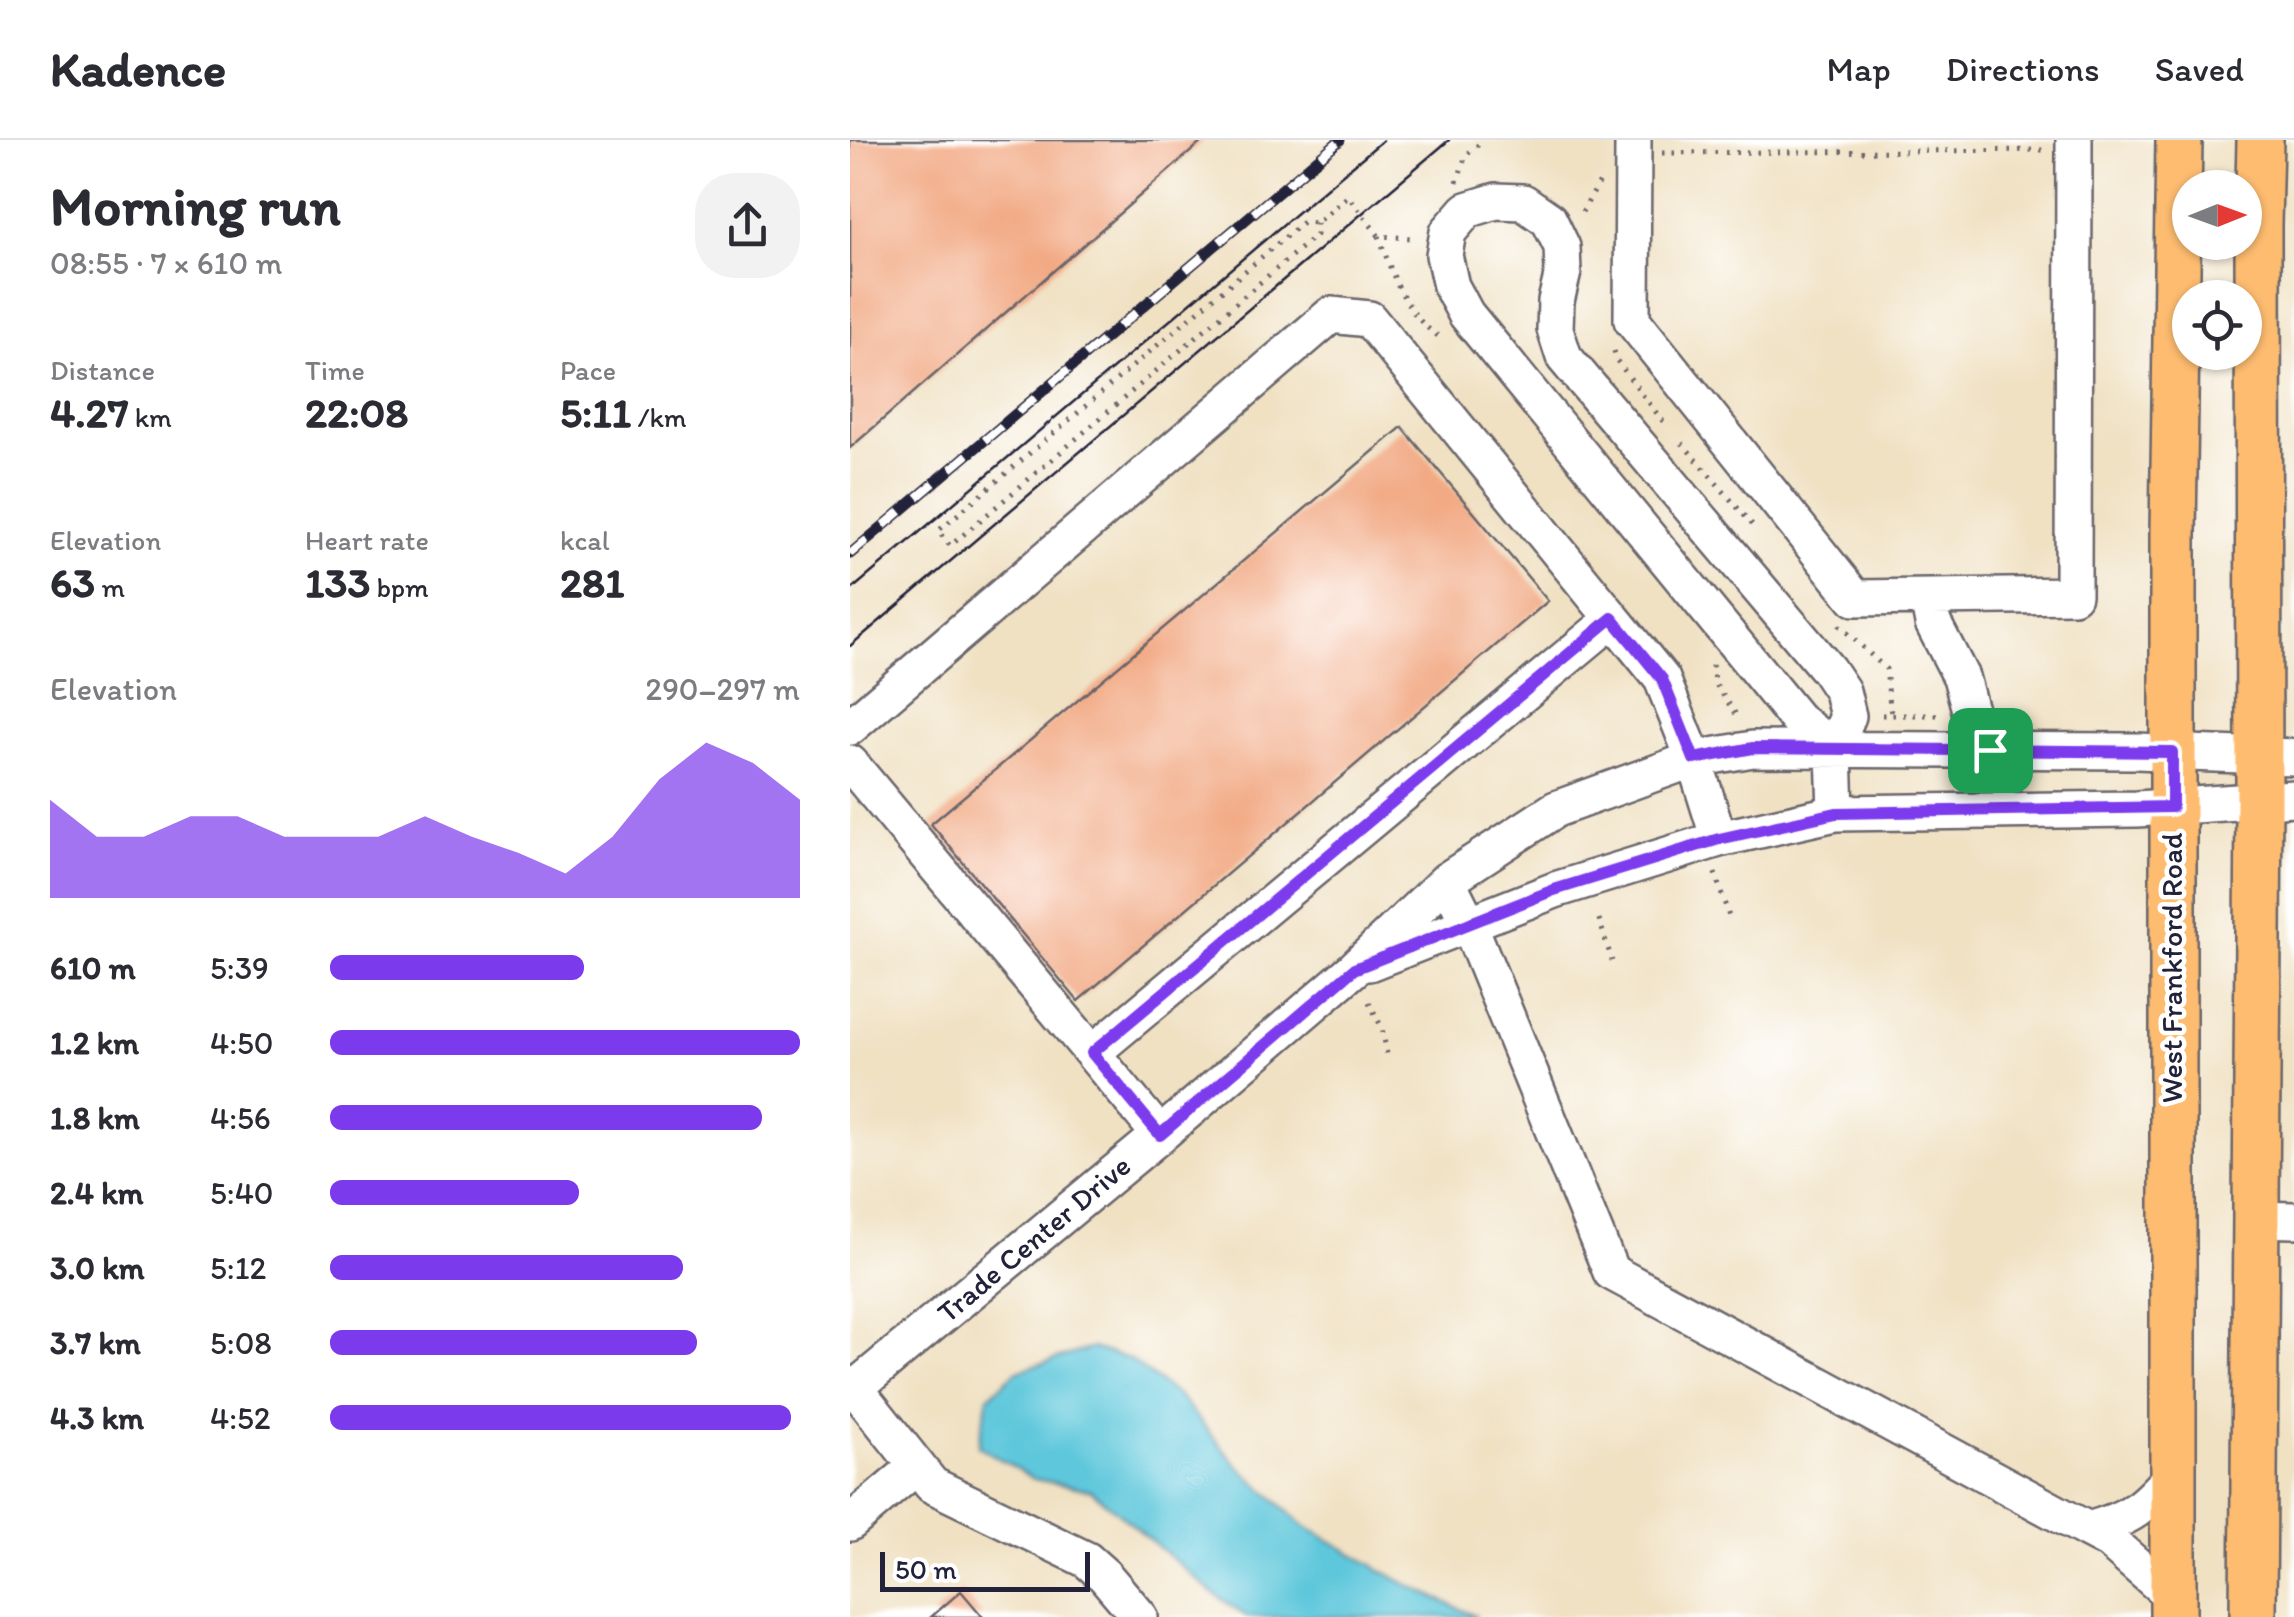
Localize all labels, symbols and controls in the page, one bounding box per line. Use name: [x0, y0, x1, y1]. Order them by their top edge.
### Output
text: Kadence: [50, 40, 226, 98]
text: Map: [1827, 48, 1891, 90]
text: Directions: [1946, 48, 2100, 90]
text: Saved: [2155, 48, 2244, 90]
north arrow: [2172, 170, 2262, 260]
map controls: [2172, 170, 2262, 370]
text: Morning run: [50, 173, 341, 239]
button: share: [695, 173, 800, 278]
text: 08:55 · 7 × 610 m: [50, 244, 282, 282]
button: locate: [2172, 280, 2262, 370]
text: Distance: [50, 353, 155, 387]
text: Time: [305, 353, 365, 387]
text: Pace: [560, 353, 616, 387]
text: 4.27: [50, 387, 129, 438]
text: 22:08: [305, 387, 408, 438]
text: 5:11: [560, 387, 631, 438]
text: km: [129, 400, 172, 434]
text: /km: [631, 400, 686, 434]
text: Elevation: [50, 523, 161, 557]
text: Heart rate: [305, 523, 429, 557]
text: kcal: [560, 523, 610, 557]
text: 63: [50, 557, 95, 608]
text: 133: [305, 557, 370, 608]
text: 281: [560, 557, 625, 608]
text: m: [95, 570, 125, 604]
text: bpm: [370, 570, 429, 604]
text: Elevation: [50, 670, 177, 708]
text: 290–297 m: [645, 670, 800, 708]
pin: [1948, 708, 2033, 793]
icon: arrive: [1963, 723, 2018, 778]
street label: West Frankford Road: [2153, 833, 2190, 1103]
text: 610 m: [50, 949, 136, 987]
text: 5:39: [210, 949, 269, 987]
text: 1.2 km: [50, 1024, 139, 1062]
text: 4:50: [210, 1024, 274, 1062]
text: 1.8 km: [50, 1099, 140, 1137]
text: 4:56: [210, 1099, 271, 1137]
street label: Trade Center Drive: [929, 1147, 1138, 1330]
text: 2.4 km: [50, 1174, 143, 1212]
text: 5:40: [210, 1174, 274, 1212]
text: 3.0 km: [50, 1249, 145, 1287]
text: 5:12: [210, 1249, 266, 1287]
text: 3.7 km: [50, 1324, 141, 1362]
text: 5:08: [210, 1324, 272, 1362]
text: 4.3 km: [50, 1399, 144, 1437]
text: 4:52: [210, 1399, 271, 1437]
scale bar: [880, 1547, 1090, 1592]
text: 50 m: [895, 1552, 957, 1586]

